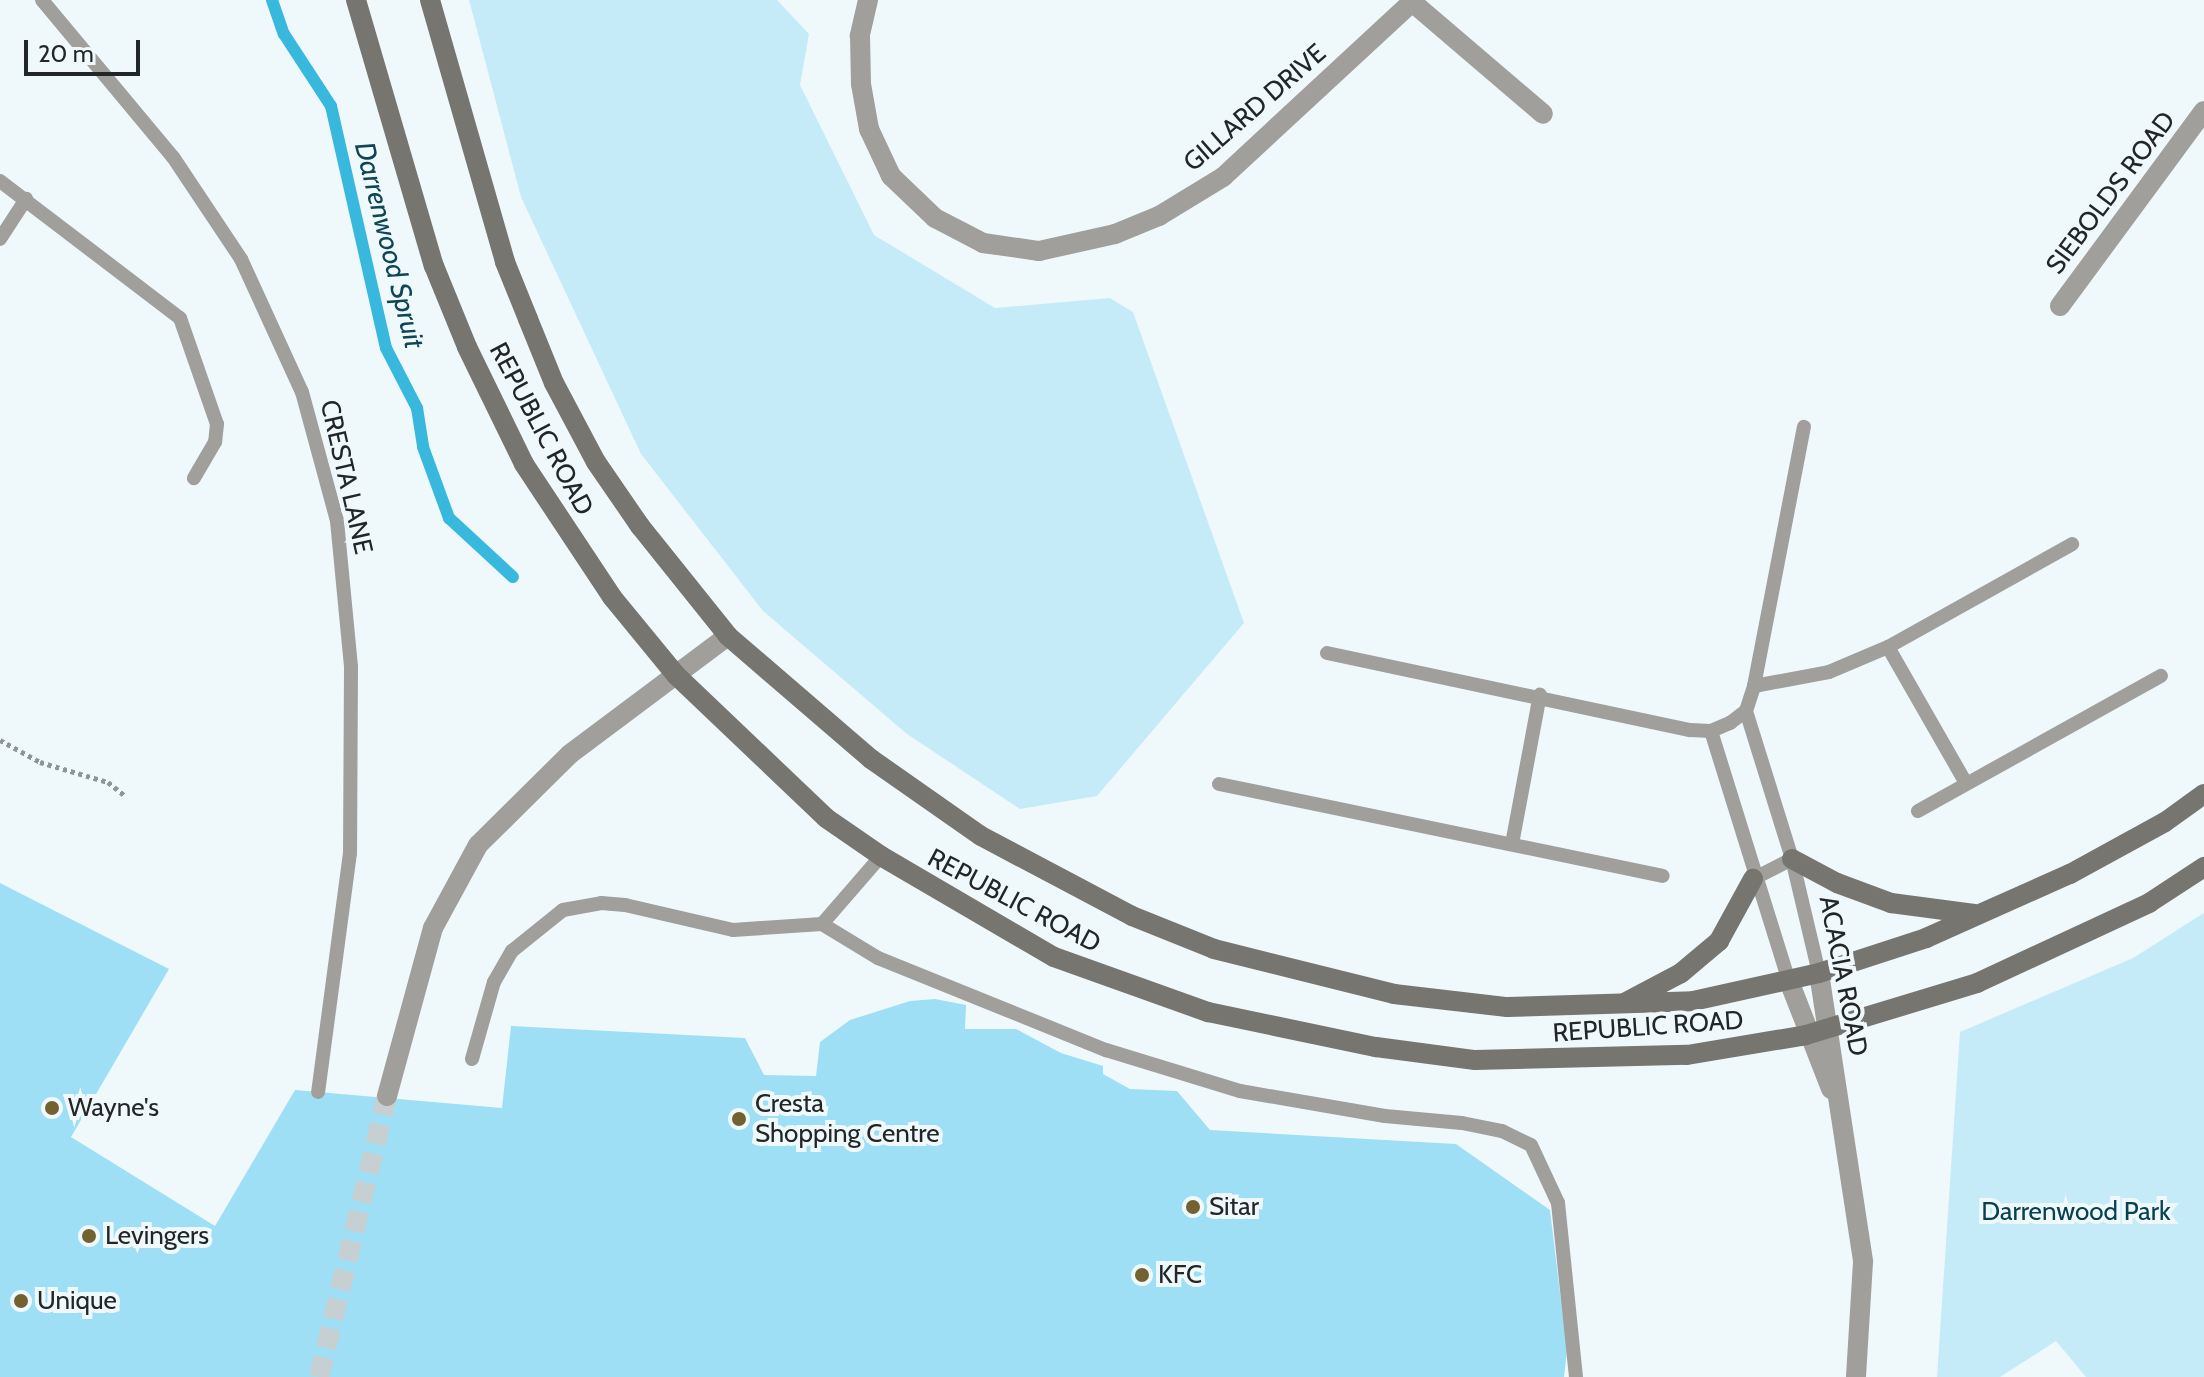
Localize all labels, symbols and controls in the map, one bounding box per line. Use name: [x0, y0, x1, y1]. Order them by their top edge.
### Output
scale bar: [28, 24, 144, 74]
street label: GILLARD DRIVE: [1178, 38, 1332, 178]
text: 20 m: [38, 39, 94, 68]
street label: SIEBOLDS ROAD: [2040, 106, 2182, 280]
water label: Darrenwood Spruit: [348, 138, 432, 352]
street label: REPUBLIC ROAD: [482, 337, 600, 521]
street label: CRESTA LANE: [313, 397, 379, 557]
street label: REPUBLIC ROAD: [922, 842, 1106, 960]
street label: ACACIA ROAD: [1812, 893, 1874, 1059]
street label: REPUBLIC ROAD: [1552, 1005, 1744, 1049]
place label: Cresta Shopping Centre: [755, 1088, 939, 1150]
place label: Wayne's: [68, 1092, 159, 1124]
marker: Wayne's: [43, 1099, 61, 1117]
marker: Cresta Shopping Centre: [730, 1110, 748, 1128]
place label: Sitar: [1209, 1191, 1259, 1223]
park label: Darrenwood Park: [1981, 1196, 2171, 1228]
marker: Sitar: [1184, 1198, 1202, 1216]
place label: Levingers: [105, 1220, 209, 1252]
marker: Levingers: [80, 1227, 98, 1245]
place label: KFC: [1158, 1259, 1202, 1291]
marker: KFC: [1133, 1266, 1151, 1284]
place label: Unique: [37, 1285, 117, 1317]
marker: Unique: [12, 1292, 30, 1310]

